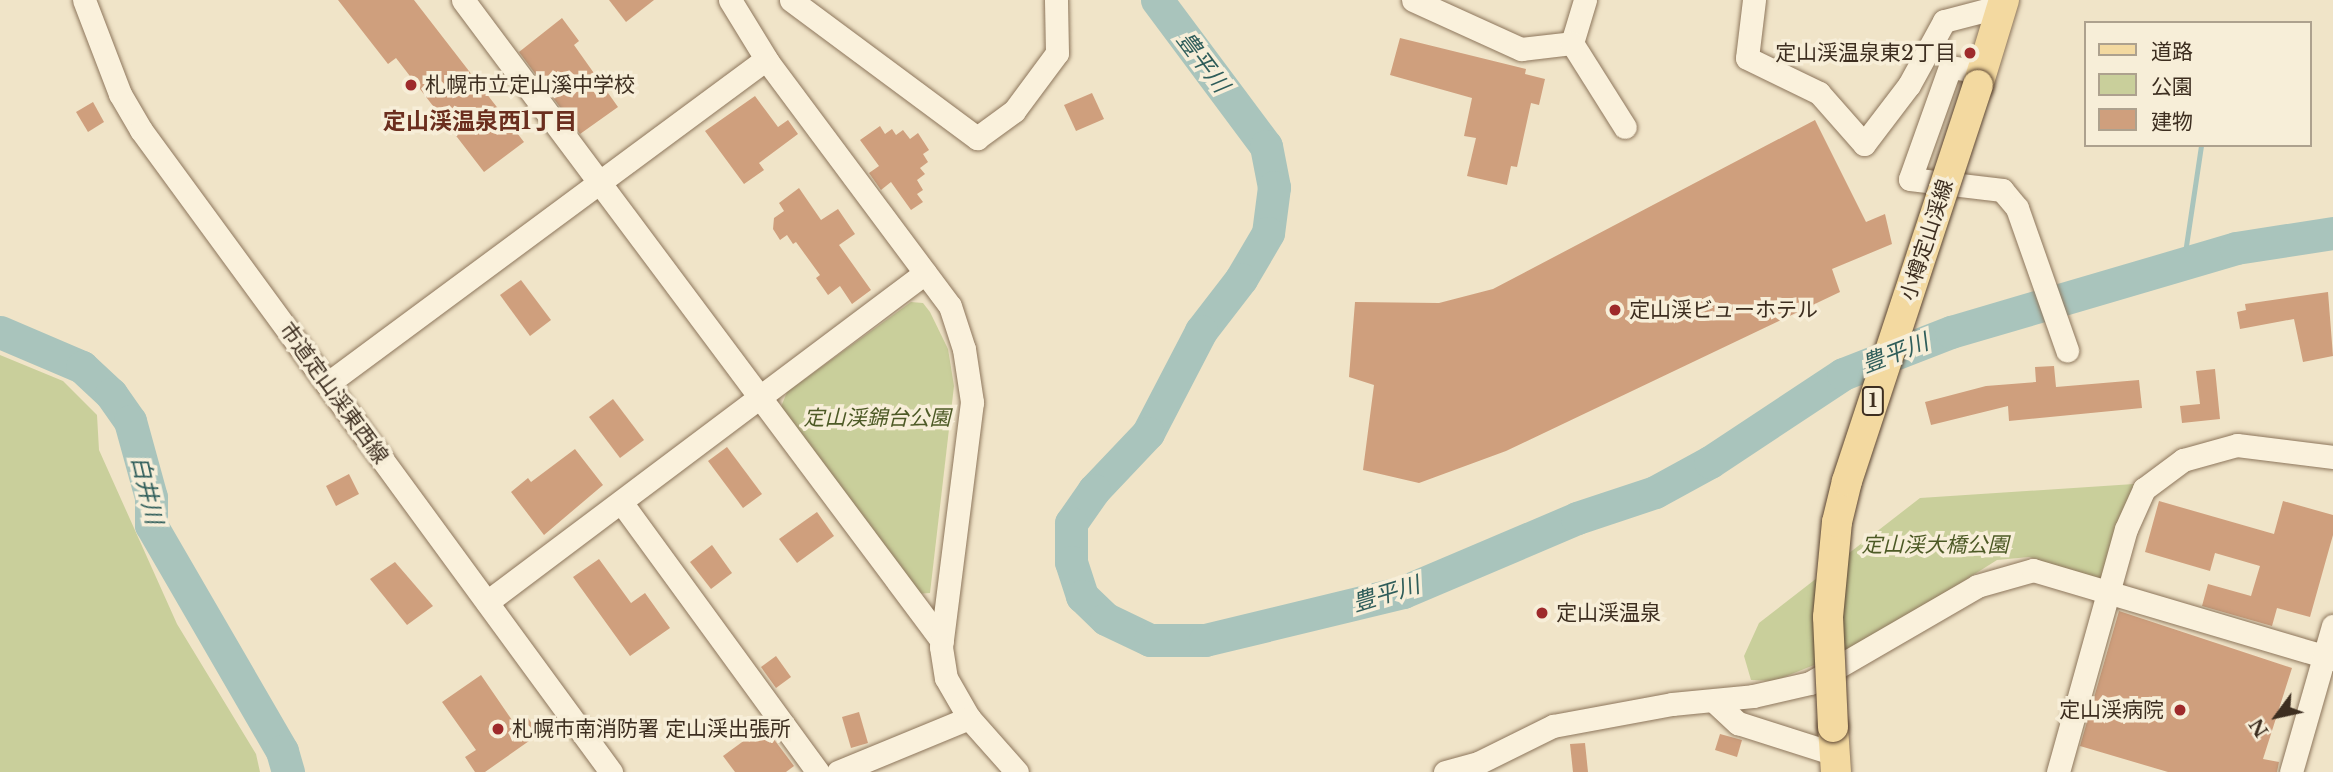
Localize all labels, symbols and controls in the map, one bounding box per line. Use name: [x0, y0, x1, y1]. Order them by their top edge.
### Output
legend: [2084, 21, 2312, 147]
water label: 豊平川: [1171, 26, 1235, 98]
text: 道路: [2151, 39, 2193, 65]
place label: 定山渓温泉東2丁目: [1775, 40, 1956, 66]
marker: 定山渓温泉東2丁目: [1962, 45, 1978, 61]
place label: 札幌市立定山溪中学校: [425, 72, 635, 98]
text: 公園: [2151, 74, 2193, 100]
marker: 札幌市立定山溪中学校: [403, 77, 419, 93]
district label: 定山渓温泉西1丁目: [383, 107, 577, 135]
text: 建物: [2151, 109, 2193, 135]
street label: 小樽定山渓線: [1896, 176, 1958, 304]
place label: 定山渓ビューホテル: [1629, 297, 1818, 323]
marker: 定山渓ビューホテル: [1607, 302, 1623, 318]
street label: 市道定山渓東西線: [274, 318, 394, 468]
water label: 豊平川: [1858, 328, 1932, 378]
road number: 1: [1861, 386, 1885, 416]
park label: 定山渓錦台公園: [804, 405, 950, 431]
water label: 白井川: [126, 453, 168, 527]
park label: 定山渓大橋公園: [1862, 532, 2008, 558]
water label: 豊平川: [1349, 571, 1423, 617]
place label: 定山渓温泉: [1556, 600, 1661, 626]
marker: 定山渓温泉: [1534, 605, 1550, 621]
north arrow: [2242, 681, 2312, 751]
place label: 定山渓病院: [2059, 697, 2164, 723]
marker: 定山渓病院: [2170, 700, 2190, 720]
text: N: [2244, 714, 2273, 741]
place label: 札幌市南消防署 定山渓出張所: [512, 716, 791, 742]
marker: 札幌市南消防署 定山渓出張所: [490, 721, 506, 737]

